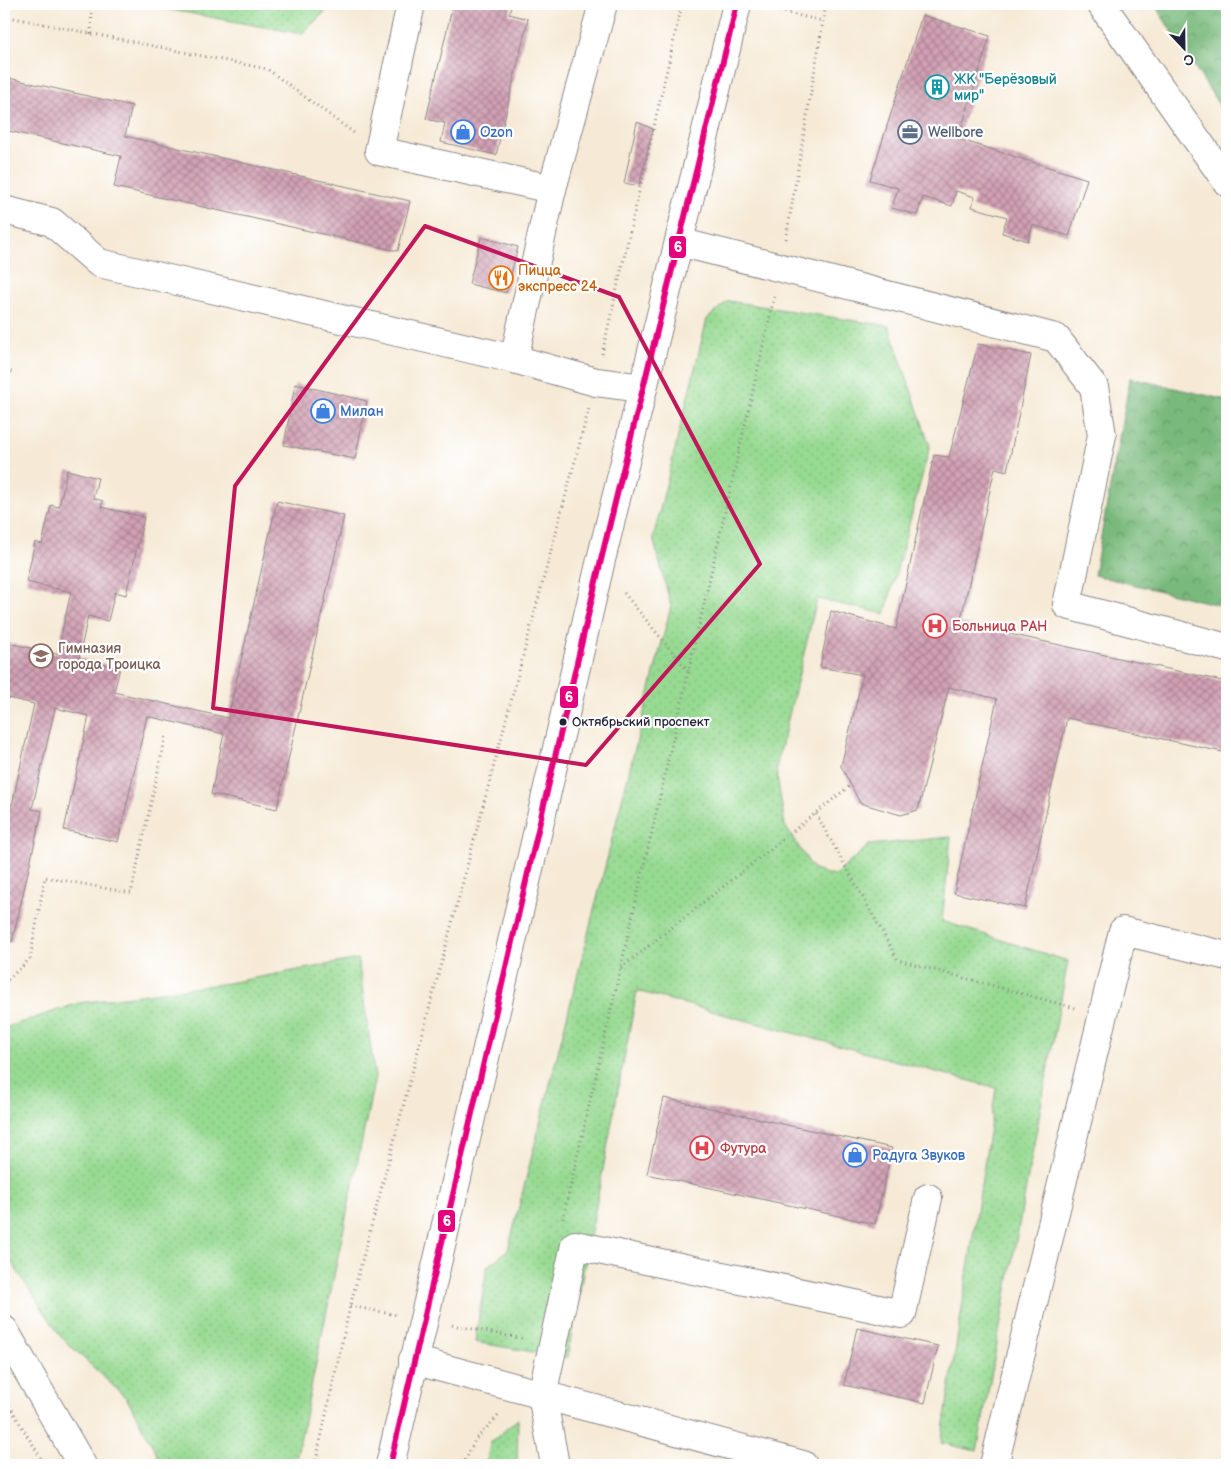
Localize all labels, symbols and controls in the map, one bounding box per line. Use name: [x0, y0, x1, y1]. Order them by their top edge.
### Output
north arrow: [1158, 22, 1208, 72]
text: С: [1181, 50, 1196, 69]
place label: ЖК "Берёзовый мир": [954, 71, 1057, 104]
building icon: ЖК "Берёзовый мир": [924, 74, 950, 100]
shop icon: Ozon: [450, 119, 476, 145]
office icon: Wellbore: [897, 119, 923, 145]
place label: Ozon: [480, 124, 513, 141]
place label: Wellbore: [928, 124, 983, 141]
line badge: 6: [668, 235, 687, 259]
text: 6: [674, 239, 682, 256]
place label: Пицца экспресс 24: [518, 262, 598, 295]
restaurant icon: Пицца экспресс 24: [488, 265, 514, 291]
shop icon: Милан: [310, 398, 336, 424]
place label: Милан: [340, 403, 384, 420]
hospital icon: Больница РАН: [922, 613, 948, 639]
place label: Больница РАН: [952, 618, 1048, 635]
place label: Гимназия города Троицка: [58, 640, 161, 673]
school or university icon: Гимназия города Троицка: [28, 643, 54, 669]
line badge: 6: [559, 685, 579, 709]
text: 6: [565, 689, 573, 706]
place label: Октябрьский проспект: [572, 714, 710, 730]
marker: Октябрьский проспект: [558, 717, 568, 727]
hospital icon: Футура: [689, 1135, 715, 1161]
place label: Футура: [720, 1140, 767, 1157]
shop icon: Радуга Звуков: [842, 1142, 868, 1168]
place label: Радуга Звуков: [872, 1147, 966, 1164]
line badge: 6: [437, 1209, 456, 1233]
text: 6: [443, 1213, 451, 1230]

